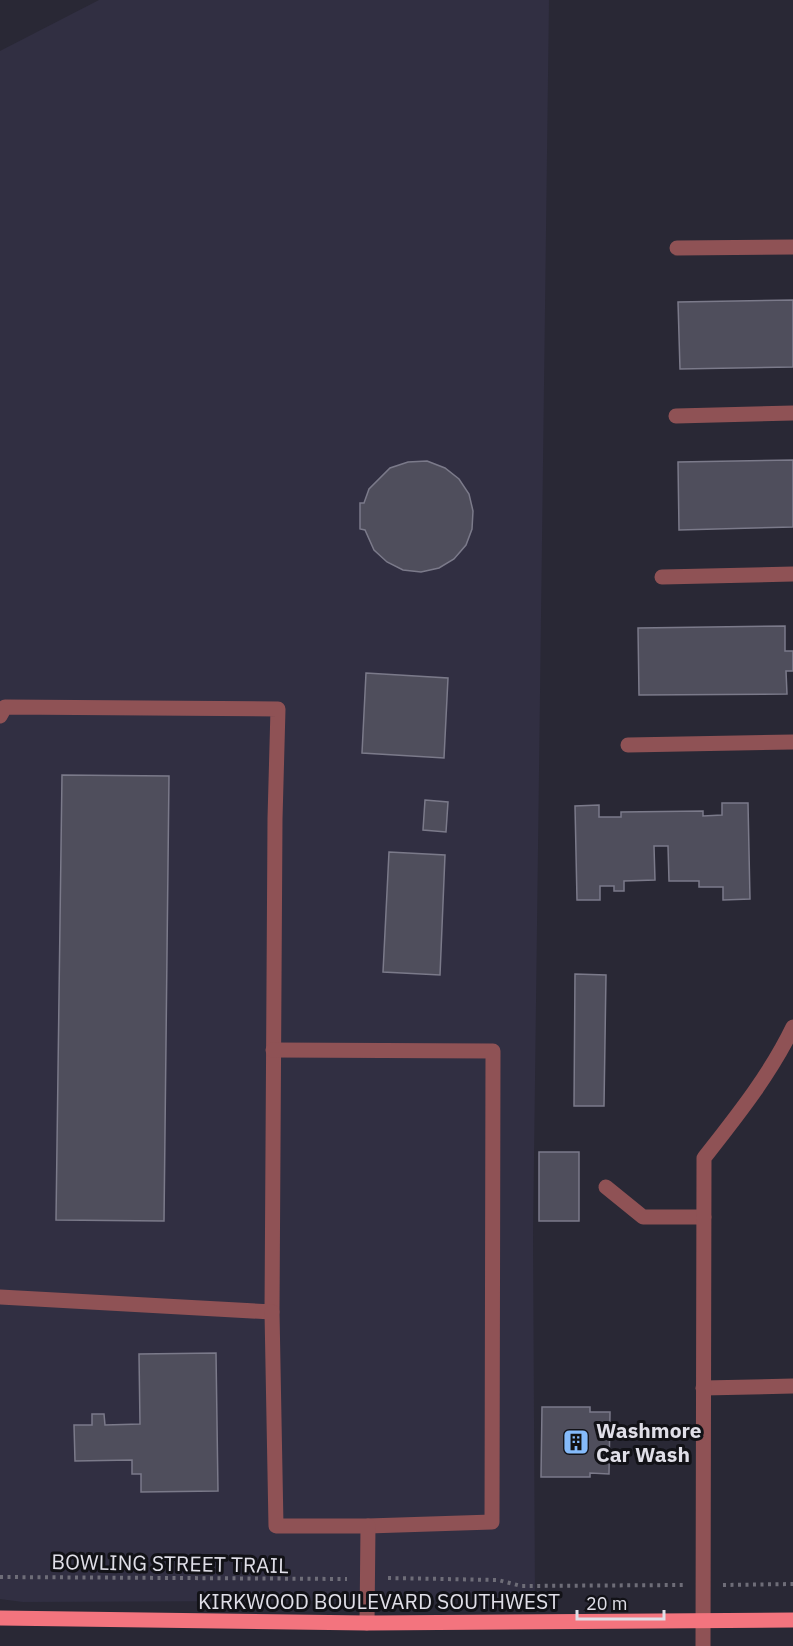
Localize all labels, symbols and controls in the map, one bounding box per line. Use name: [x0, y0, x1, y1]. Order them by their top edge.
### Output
place label: Washmore Car Wash: [596, 1416, 702, 1468]
building icon: Washmore Car Wash: [561, 1427, 591, 1457]
street label: BOWLING STREET TRAIL: [51, 1547, 289, 1579]
scale bar: [577, 1583, 664, 1621]
street label: KIRKWOOD BOULEVARD SOUTHWEST: [198, 1587, 560, 1615]
text: 20 m: [586, 1592, 628, 1615]

